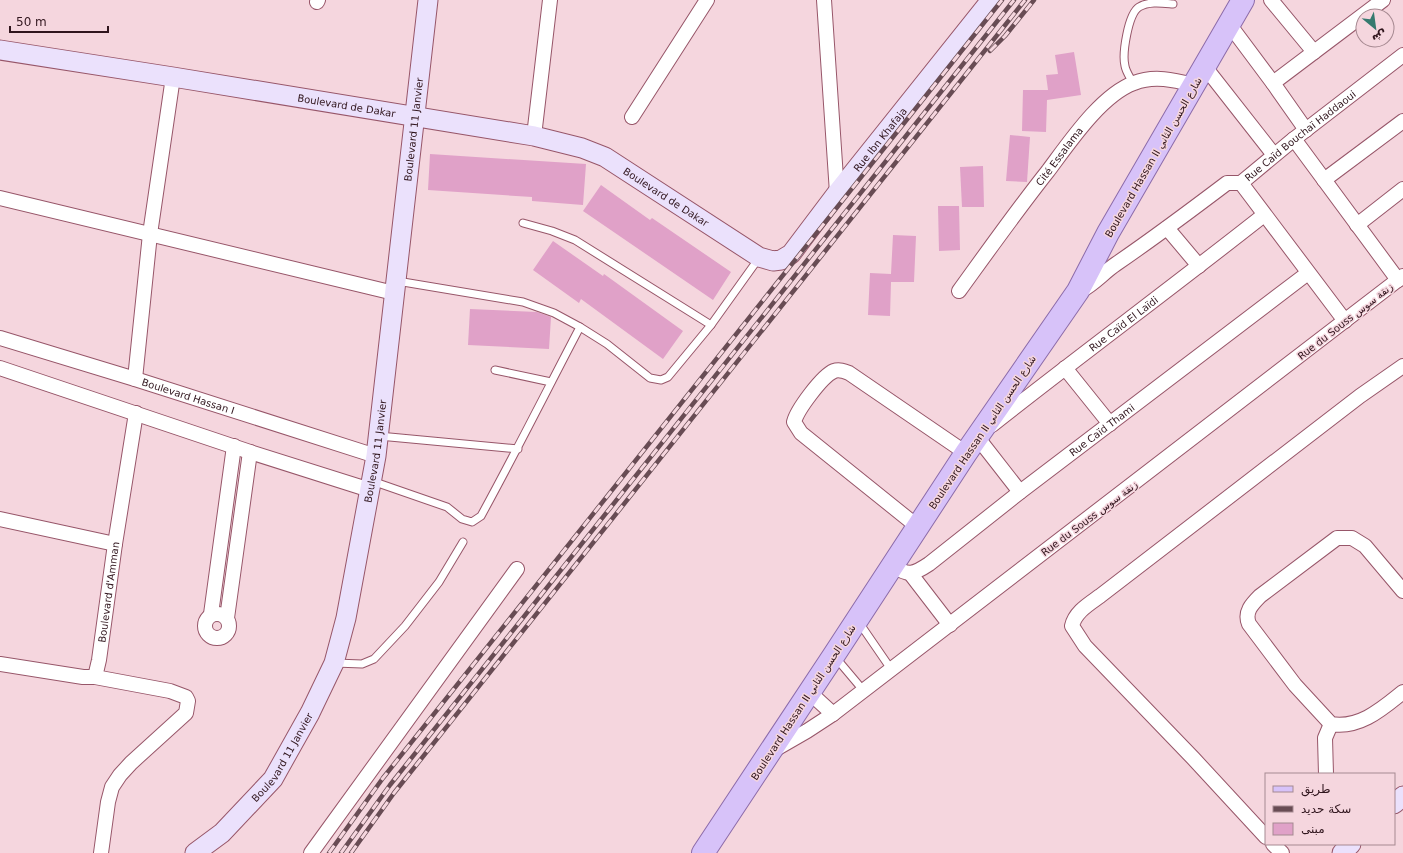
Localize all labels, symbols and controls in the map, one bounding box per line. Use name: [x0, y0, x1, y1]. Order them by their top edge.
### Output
scale bar: [10, 8, 108, 34]
north arrow: [1355, 8, 1395, 48]
text: 50 m: [16, 15, 47, 29]
text: ش: [1370, 27, 1389, 46]
street label: Boulevard Hassan II شارع الحسن الثاني: [1103, 75, 1205, 240]
street label: Boulevard 11 Janvier: [402, 76, 425, 182]
street label: Rue Caïd Bouchaï Haddaoui: [1243, 89, 1358, 184]
street label: Boulevard de Dakar: [297, 92, 397, 119]
street label: Rue Ibn Khafaja: [851, 105, 909, 174]
street label: Cité Essalama: [1034, 125, 1085, 188]
street label: Boulevard de Dakar: [621, 166, 711, 229]
street label: Rue du Souss زنقة سوس: [1296, 281, 1395, 362]
street label: Rue Caïd El Laïdi: [1087, 294, 1160, 354]
street label: Boulevard Hassan II شارع الحسن الثاني: [927, 353, 1039, 512]
street label: Boulevard Hassan I: [140, 377, 236, 416]
street label: Boulevard 11 Janvier: [362, 398, 388, 504]
street label: Rue Caïd Thami: [1067, 402, 1137, 458]
street label: Rue du Souss زنقة سوس: [1039, 479, 1140, 558]
street label: Boulevard d'Amman: [96, 541, 121, 643]
street label: Boulevard Hassan II شارع الحسن الثاني: [749, 623, 859, 783]
street label: Boulevard 11 Janvier: [249, 710, 315, 804]
legend: [1265, 773, 1395, 845]
text: طريق: [1301, 782, 1331, 797]
text: سكة حديد: [1301, 802, 1351, 816]
text: مبنى: [1301, 822, 1325, 836]

